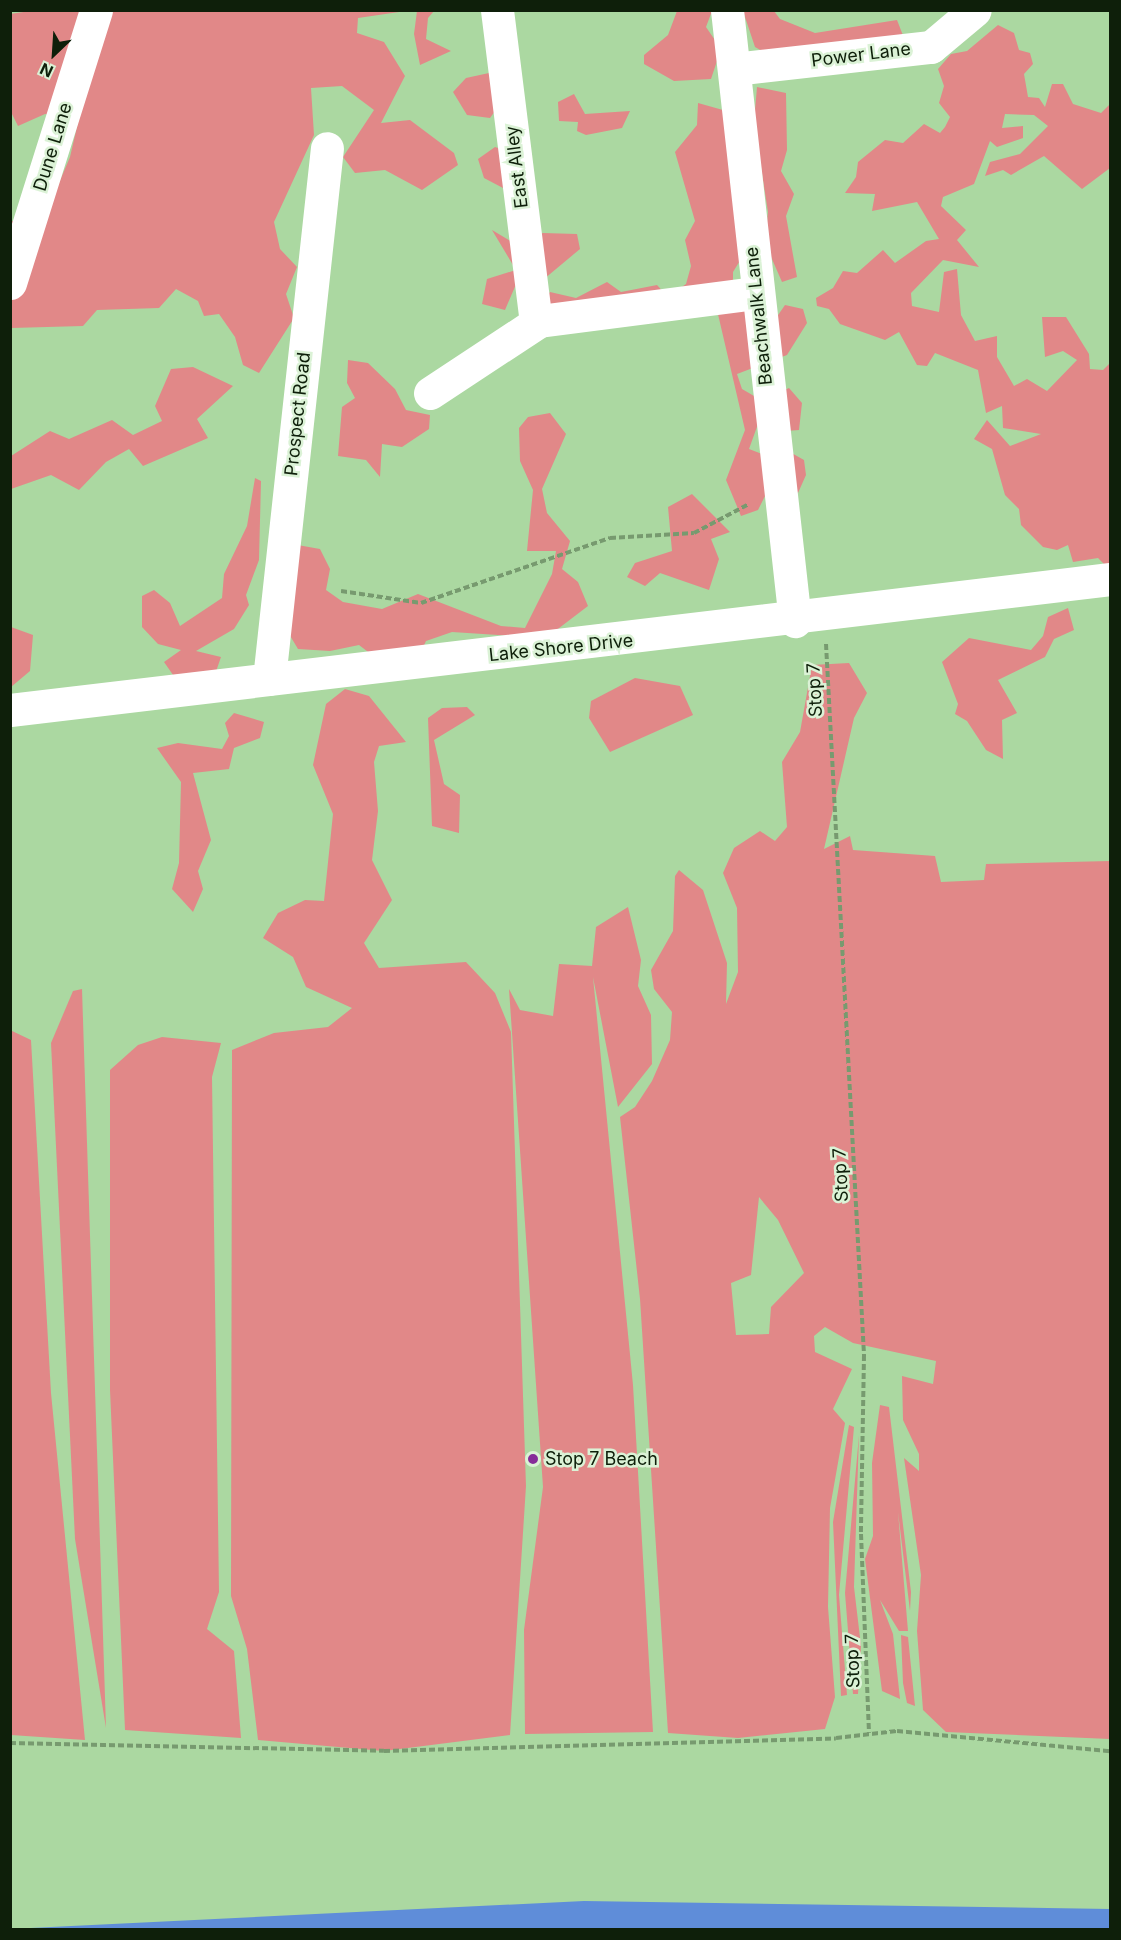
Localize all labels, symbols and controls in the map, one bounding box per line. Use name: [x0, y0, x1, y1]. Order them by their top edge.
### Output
north arrow: [24, 24, 84, 84]
street label: Power Lane: [810, 38, 912, 72]
text: N: [37, 59, 56, 82]
street label: Dune Lane: [29, 100, 77, 194]
street label: East Alley: [501, 125, 533, 209]
street label: Beachwalk Lane: [741, 246, 777, 386]
street label: Prospect Road: [281, 351, 315, 477]
street label: Lake Shore Drive: [488, 630, 634, 666]
street label: Stop 7: [803, 662, 827, 718]
street label: Stop 7: [829, 1147, 853, 1203]
place label: Stop 7 Beach: [545, 1448, 658, 1470]
marker: Stop 7 Beach: [526, 1452, 540, 1466]
street label: Stop 7: [841, 1633, 865, 1689]

